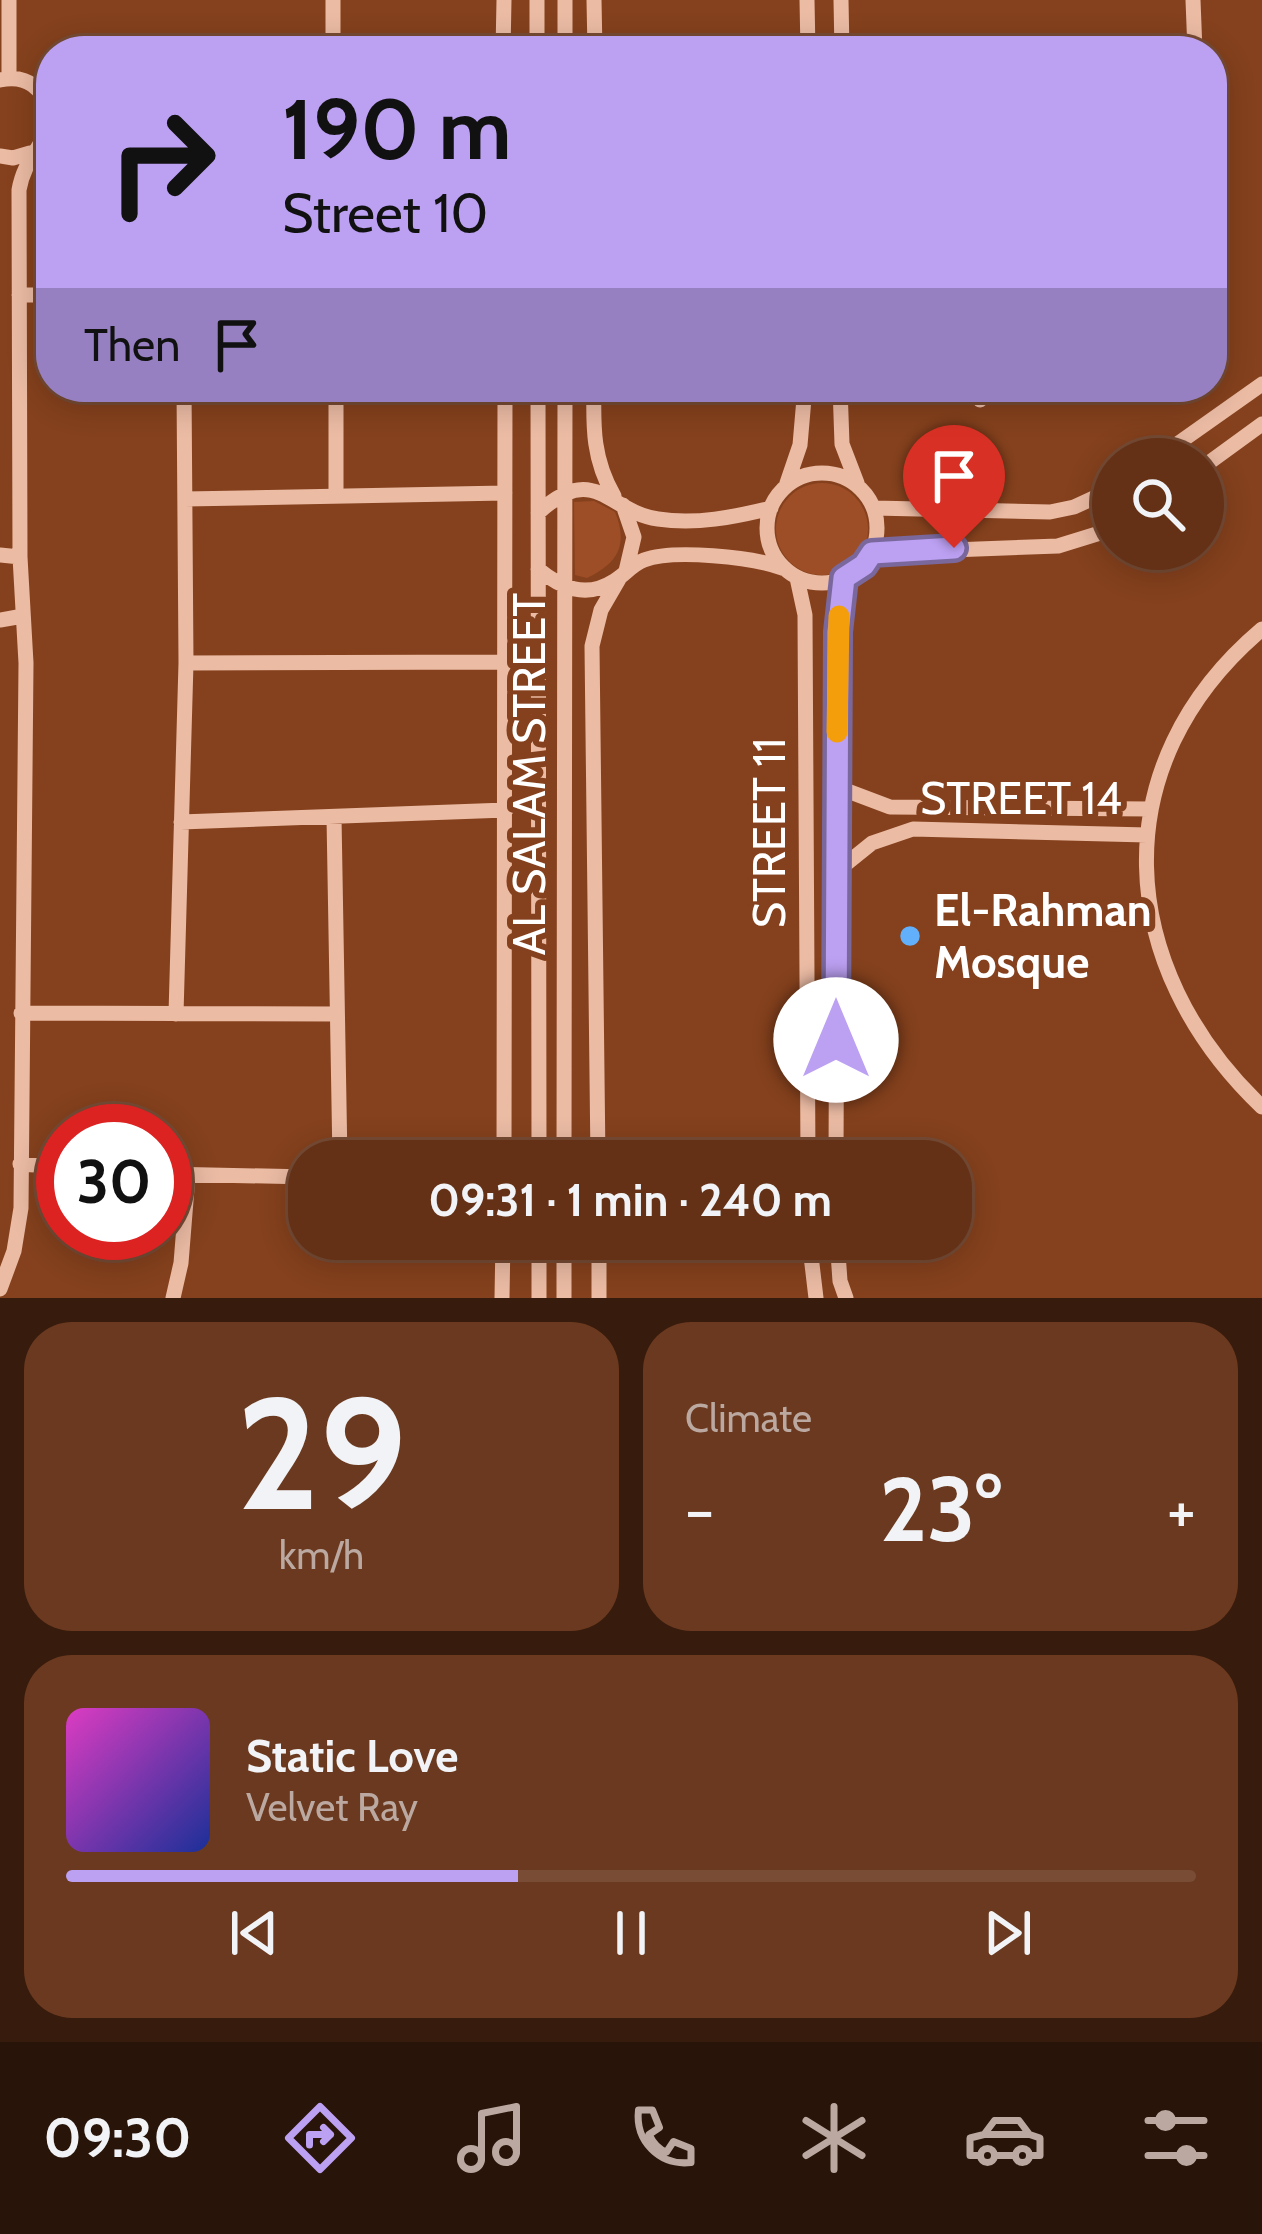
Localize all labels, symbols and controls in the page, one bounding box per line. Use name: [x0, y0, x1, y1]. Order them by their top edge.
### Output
text: 190 m: [282, 78, 511, 180]
icon: right: [84, 84, 240, 240]
text: Street 10: [282, 180, 488, 246]
icon: arrive: [204, 312, 270, 378]
text: Then: [84, 318, 180, 372]
pin: [903, 425, 1005, 548]
map controls: [1092, 438, 1224, 570]
button: search: [1092, 438, 1224, 570]
icon: arrive: [921, 443, 987, 509]
street label: AL SALAM STREET: [502, 593, 556, 955]
street label: STREET 11: [742, 738, 796, 928]
street label: STREET 14: [920, 771, 1122, 825]
place label: El-Rahman Mosque: [934, 883, 1152, 989]
marker: El-Rahman Mosque: [897, 923, 923, 949]
position arrow: [773, 977, 899, 1103]
speed limit sign: 30: [36, 1104, 192, 1260]
text: 09:31 · 1 min · 240 m: [428, 1173, 832, 1227]
text: 29: [236, 1358, 407, 1548]
text: Climate: [685, 1394, 812, 1442]
text: 23°: [879, 1454, 1002, 1564]
text: −: [685, 1469, 714, 1550]
text: +: [1167, 1469, 1196, 1550]
text: km/h: [279, 1531, 364, 1579]
text: Static Love: [246, 1729, 459, 1783]
text: Velvet Ray: [246, 1783, 418, 1831]
icon: previous: [221, 1900, 287, 1966]
icon: pause: [598, 1900, 664, 1966]
icon: next: [975, 1900, 1041, 1966]
icon: directions: [278, 2096, 362, 2180]
icon: music: [450, 2096, 534, 2180]
icon: phone: [621, 2096, 705, 2180]
icon: climate: [792, 2096, 876, 2180]
icon: car: [963, 2096, 1047, 2180]
icon: filters: [1134, 2096, 1218, 2180]
text: 09:30: [44, 2105, 191, 2171]

